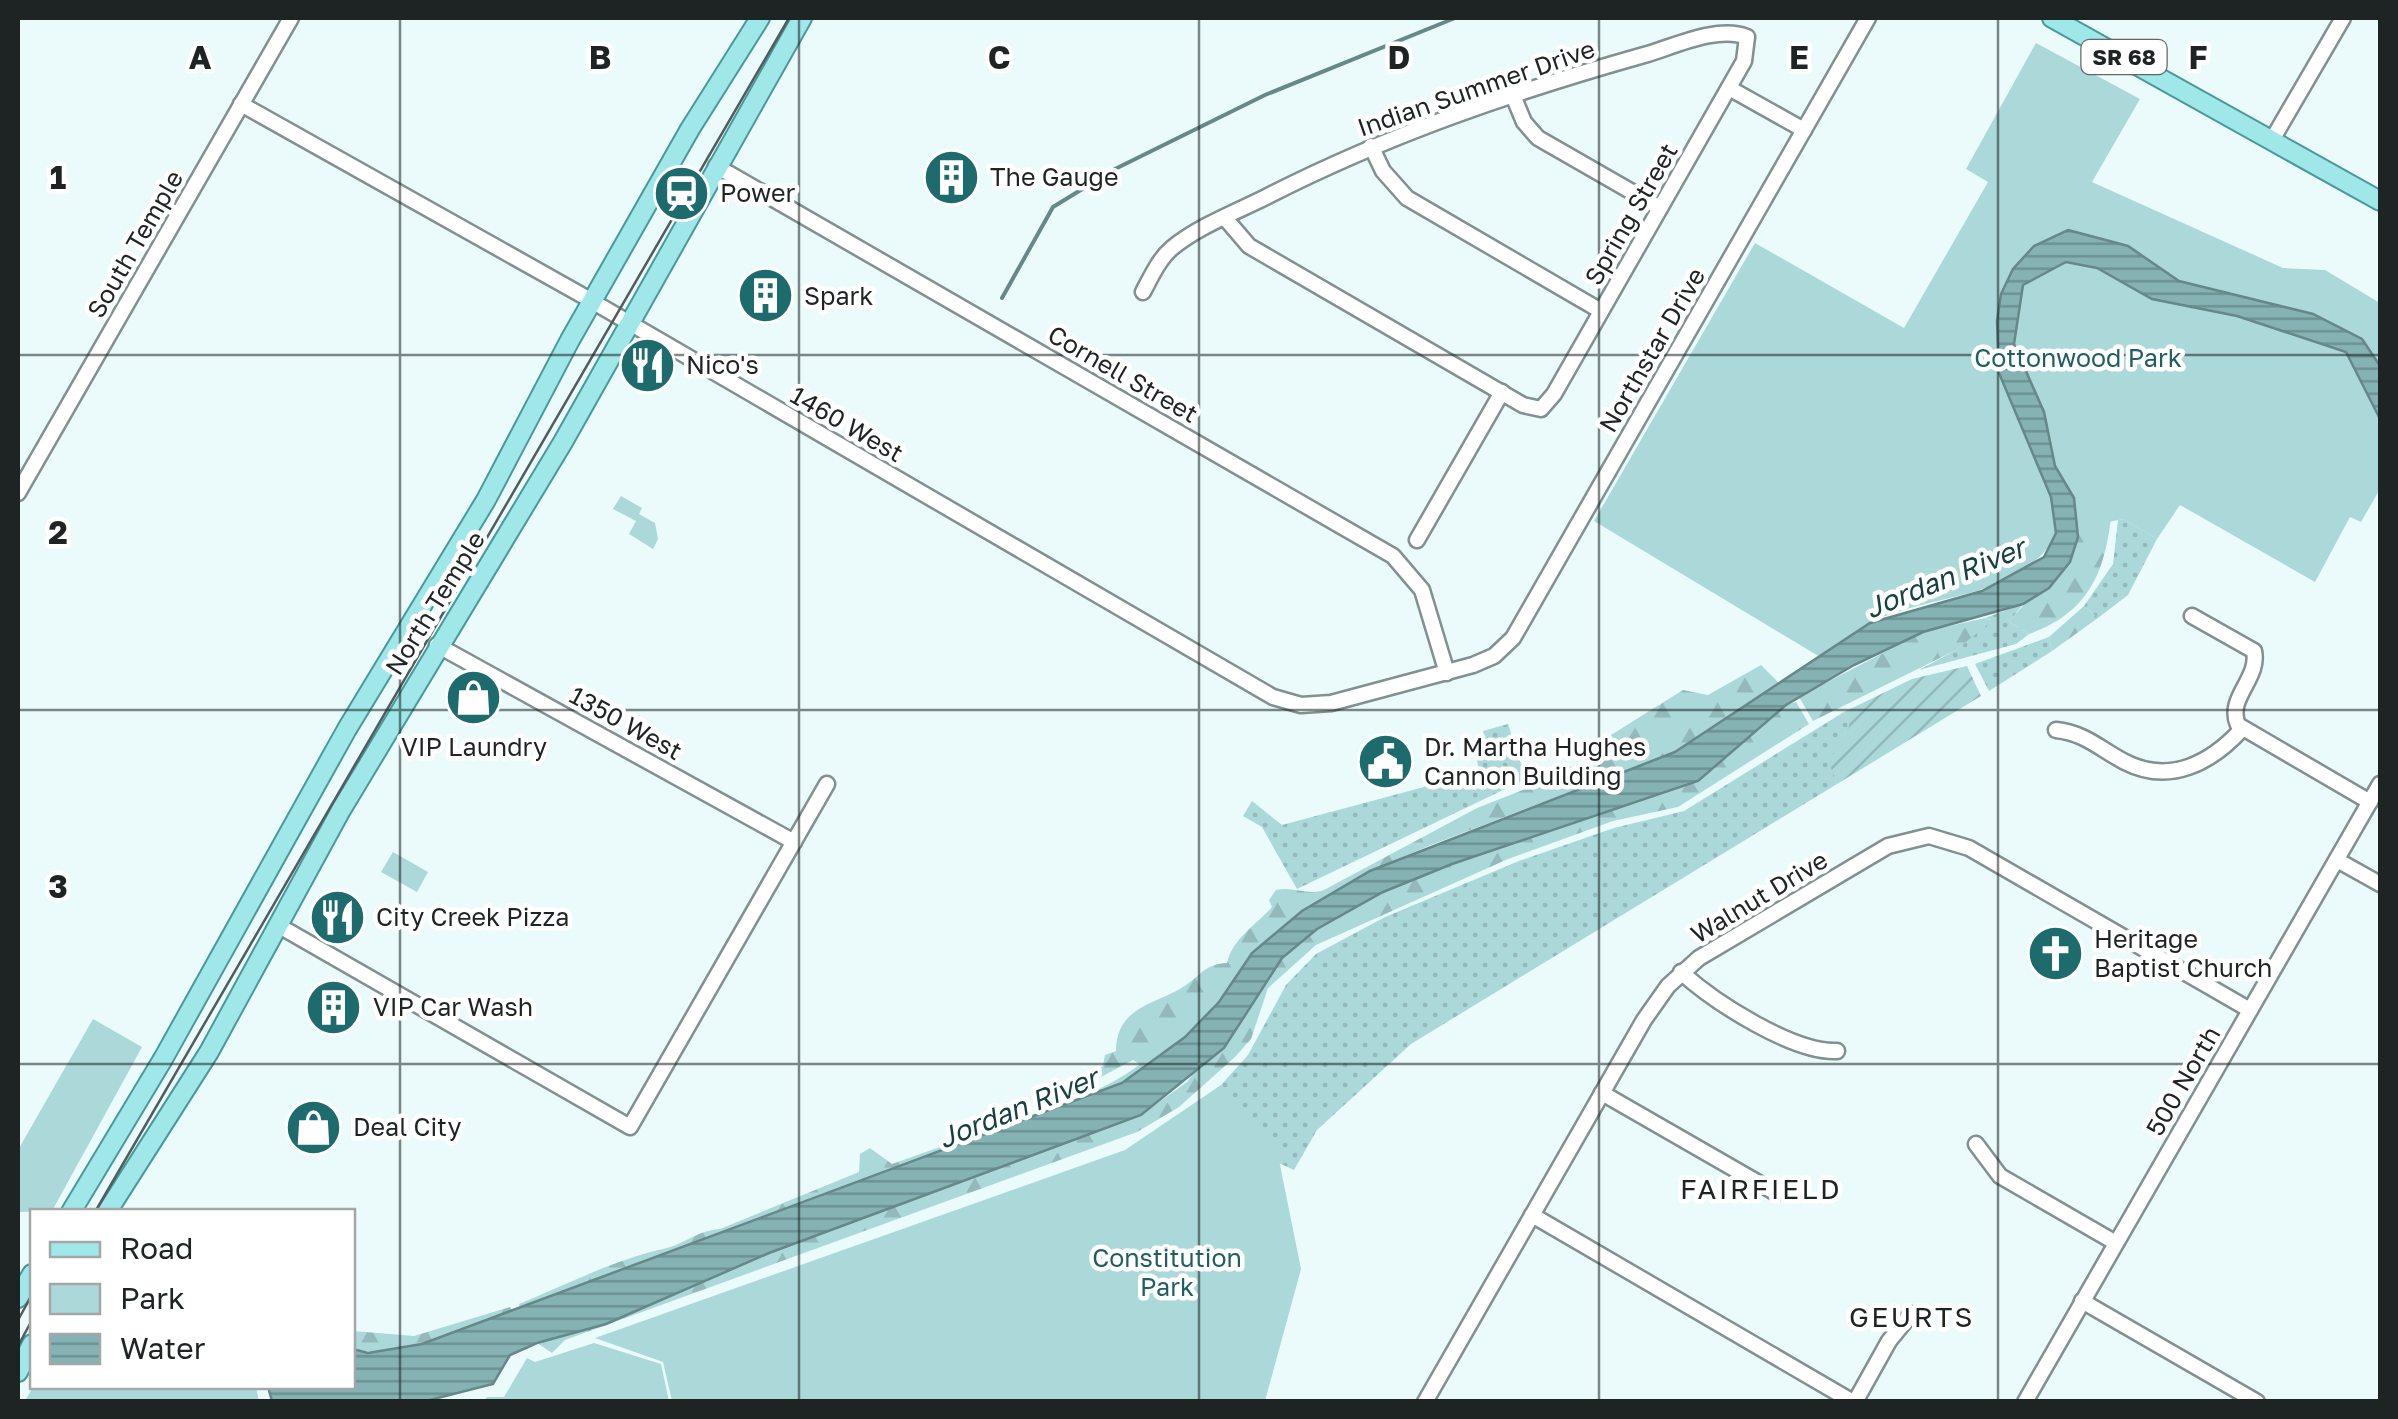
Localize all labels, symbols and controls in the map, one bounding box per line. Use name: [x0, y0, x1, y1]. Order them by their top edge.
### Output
street label: Indian Summer Drive: [1353, 33, 1599, 143]
text: A: [189, 38, 212, 76]
text: B: [589, 38, 611, 76]
text: C: [988, 38, 1010, 76]
text: E: [1789, 38, 1809, 76]
text: F: [2188, 38, 2208, 76]
road number: SR 68: [2082, 40, 2166, 74]
street label: Spring Street: [1577, 137, 1684, 290]
building icon: The Gauge: [921, 147, 981, 207]
text: 1: [50, 158, 66, 196]
place label: The Gauge: [990, 161, 1118, 192]
station icon: Power: [651, 163, 711, 223]
street label: South Temple: [80, 164, 189, 323]
place label: Power: [720, 177, 795, 208]
street label: Northstar Drive: [1592, 262, 1711, 438]
building icon: Spark: [735, 266, 795, 326]
place label: Spark: [804, 280, 873, 311]
street label: Cornell Street: [1043, 318, 1204, 429]
restaurant icon: Nico's: [617, 335, 677, 395]
park label: Cottonwood Park: [1974, 342, 2182, 373]
place label: Nico's: [686, 349, 759, 380]
street label: 1460 West: [785, 379, 909, 468]
text: 2: [48, 513, 68, 551]
street label: North Temple: [378, 525, 491, 680]
water label: Jordan River: [1860, 529, 2033, 625]
shop icon: VIP Laundry: [444, 668, 504, 728]
street label: 1350 West: [565, 679, 688, 766]
place label: VIP Laundry: [401, 731, 547, 762]
public building icon: Dr. Martha Hughes Cannon Building: [1355, 731, 1415, 791]
place label: Dr. Martha Hughes Cannon Building: [1424, 731, 1646, 791]
street label: Walnut Drive: [1685, 844, 1833, 949]
text: 3: [48, 867, 68, 905]
restaurant icon: City Creek Pizza: [307, 887, 367, 947]
place label: City Creek Pizza: [376, 901, 569, 932]
church icon: Heritage Baptist Church: [2025, 923, 2085, 983]
place label: Heritage Baptist Church: [2094, 923, 2272, 983]
building icon: VIP Car Wash: [304, 977, 364, 1037]
place label: VIP Car Wash: [373, 991, 533, 1022]
street label: 500 North: [2139, 1020, 2226, 1141]
water label: Jordan River: [933, 1059, 1106, 1155]
shop icon: Deal City: [284, 1097, 344, 1157]
place label: Deal City: [353, 1111, 462, 1142]
district label: FAIRFIELD: [1680, 1172, 1842, 1205]
legend: [30, 1209, 355, 1389]
text: Road: [120, 1230, 194, 1266]
park label: Constitution Park: [1092, 1242, 1242, 1302]
text: Park: [120, 1280, 185, 1316]
district label: GEURTS: [1849, 1300, 1975, 1333]
text: Water: [120, 1330, 206, 1366]

